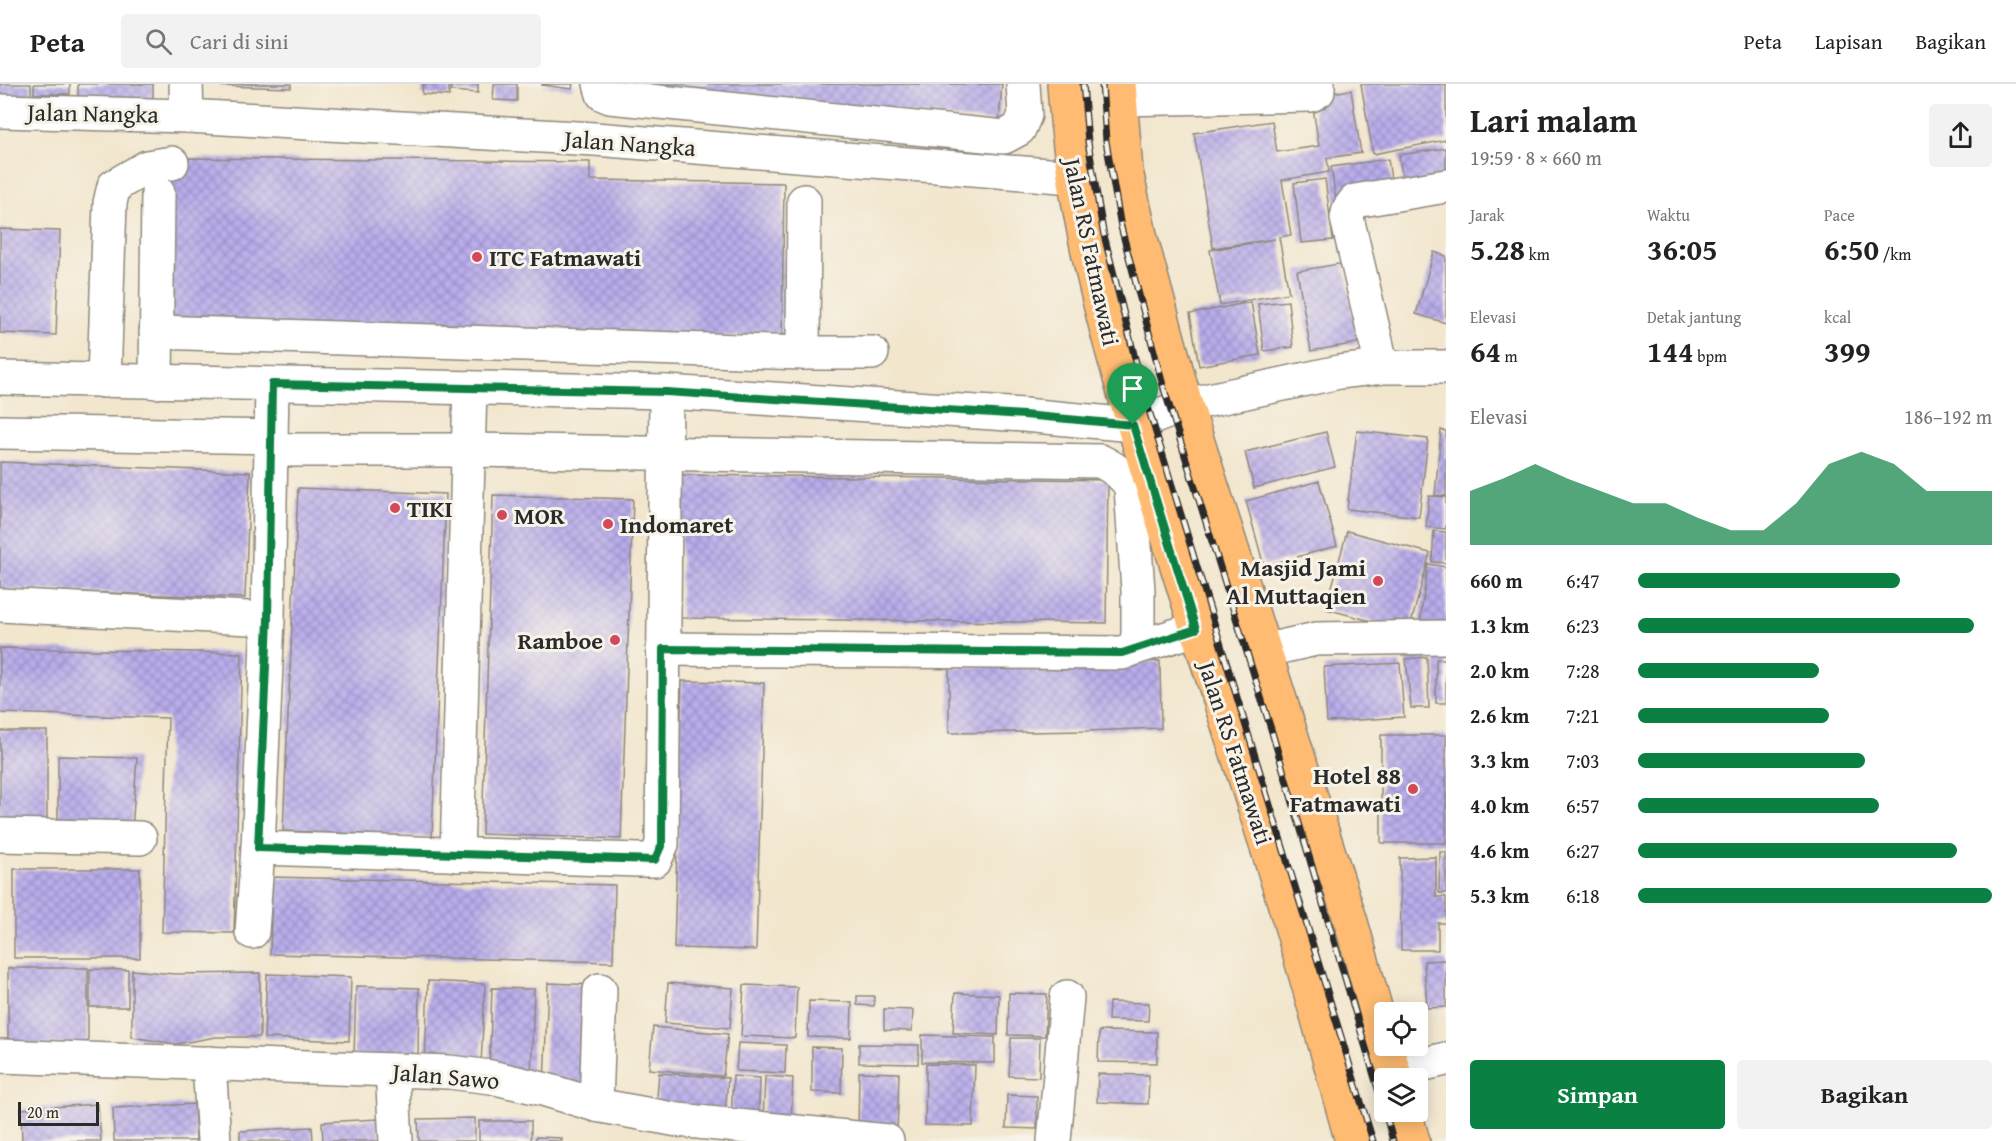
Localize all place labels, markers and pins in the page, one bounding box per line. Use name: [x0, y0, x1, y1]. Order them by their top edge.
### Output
place label: ITC Fatmawati: [489, 240, 641, 275]
marker: ITC Fatmawati: [470, 250, 484, 264]
pin: [1107, 363, 1158, 425]
place label: TIKI: [407, 491, 453, 526]
place label: MOR: [514, 498, 565, 533]
marker: TIKI: [388, 501, 402, 515]
place label: Indomaret: [620, 507, 733, 542]
marker: MOR: [495, 508, 509, 522]
marker: Indomaret: [601, 517, 615, 531]
place label: Masjid Jami Al Muttaqien: [1226, 550, 1366, 613]
marker: Masjid Jami Al Muttaqien: [1371, 574, 1385, 588]
place label: Ramboe: [518, 623, 603, 658]
marker: Ramboe: [608, 633, 622, 647]
place label: Hotel 88 Fatmawati: [1290, 758, 1401, 821]
marker: Hotel 88 Fatmawati: [1406, 782, 1420, 796]

